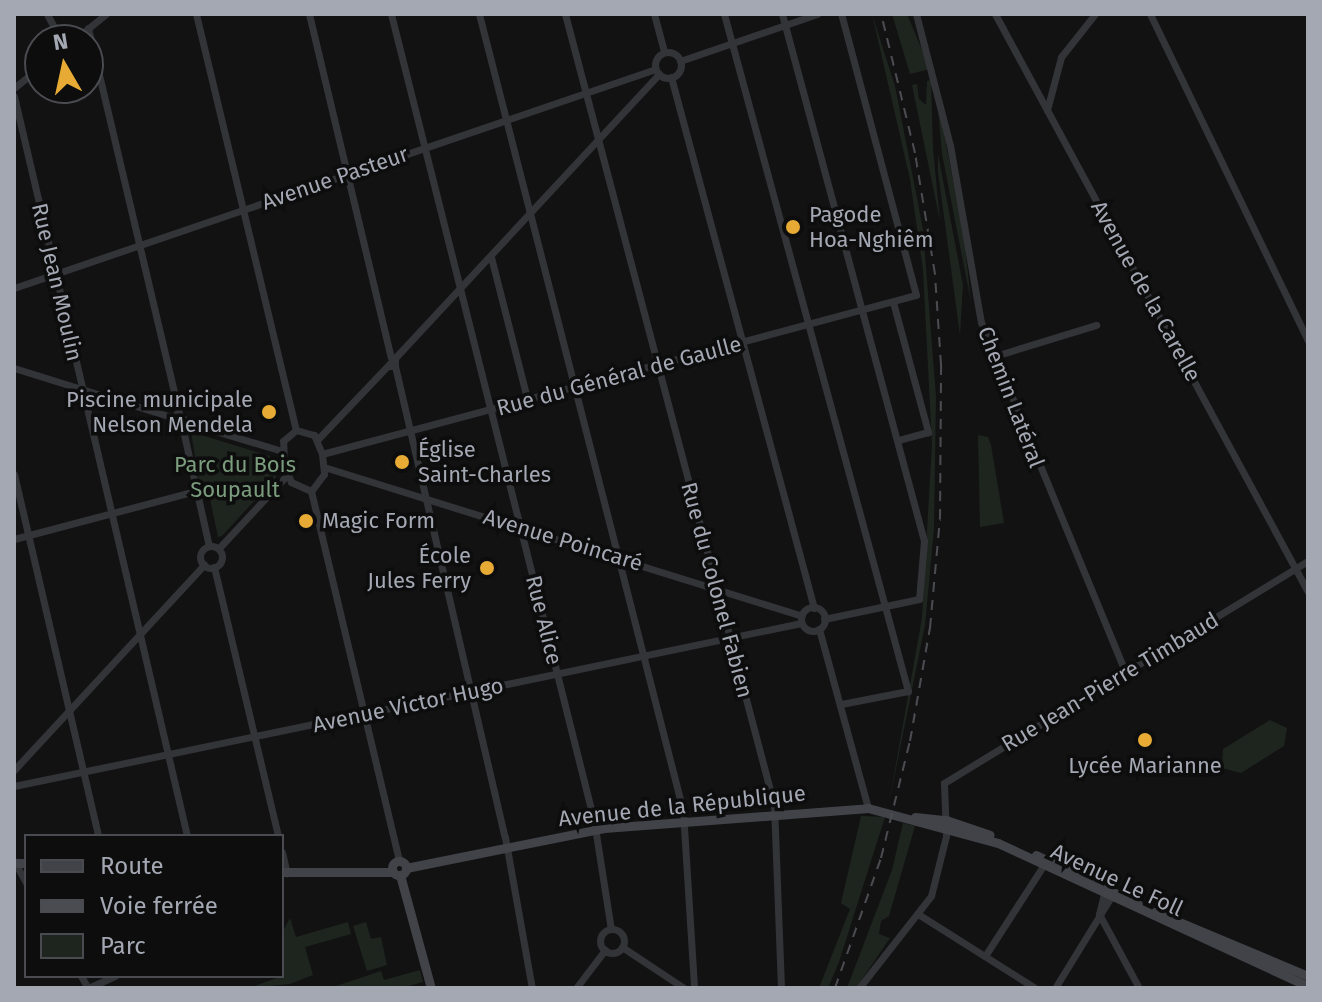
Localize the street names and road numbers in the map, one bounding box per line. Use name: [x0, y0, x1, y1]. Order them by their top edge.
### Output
street label: Avenue Pasteur: [258, 141, 412, 215]
street label: Avenue de la Carelle: [1085, 196, 1207, 386]
street label: Rue Jean Moulin: [26, 200, 88, 364]
street label: Chemin Latéral: [972, 323, 1050, 471]
street label: Rue du Général de Gaulle: [494, 331, 744, 421]
street label: Rue du Colonel Fabien: [675, 479, 759, 701]
street label: Avenue Poincaré: [480, 503, 646, 577]
street label: Rue Alice: [520, 573, 568, 667]
street label: Rue Jean-Pierre Timbaud: [997, 607, 1223, 757]
street label: Avenue Victor Hugo: [310, 672, 506, 738]
street label: Avenue de la République: [557, 780, 807, 832]
street label: Avenue Le Foll: [1047, 838, 1187, 922]

